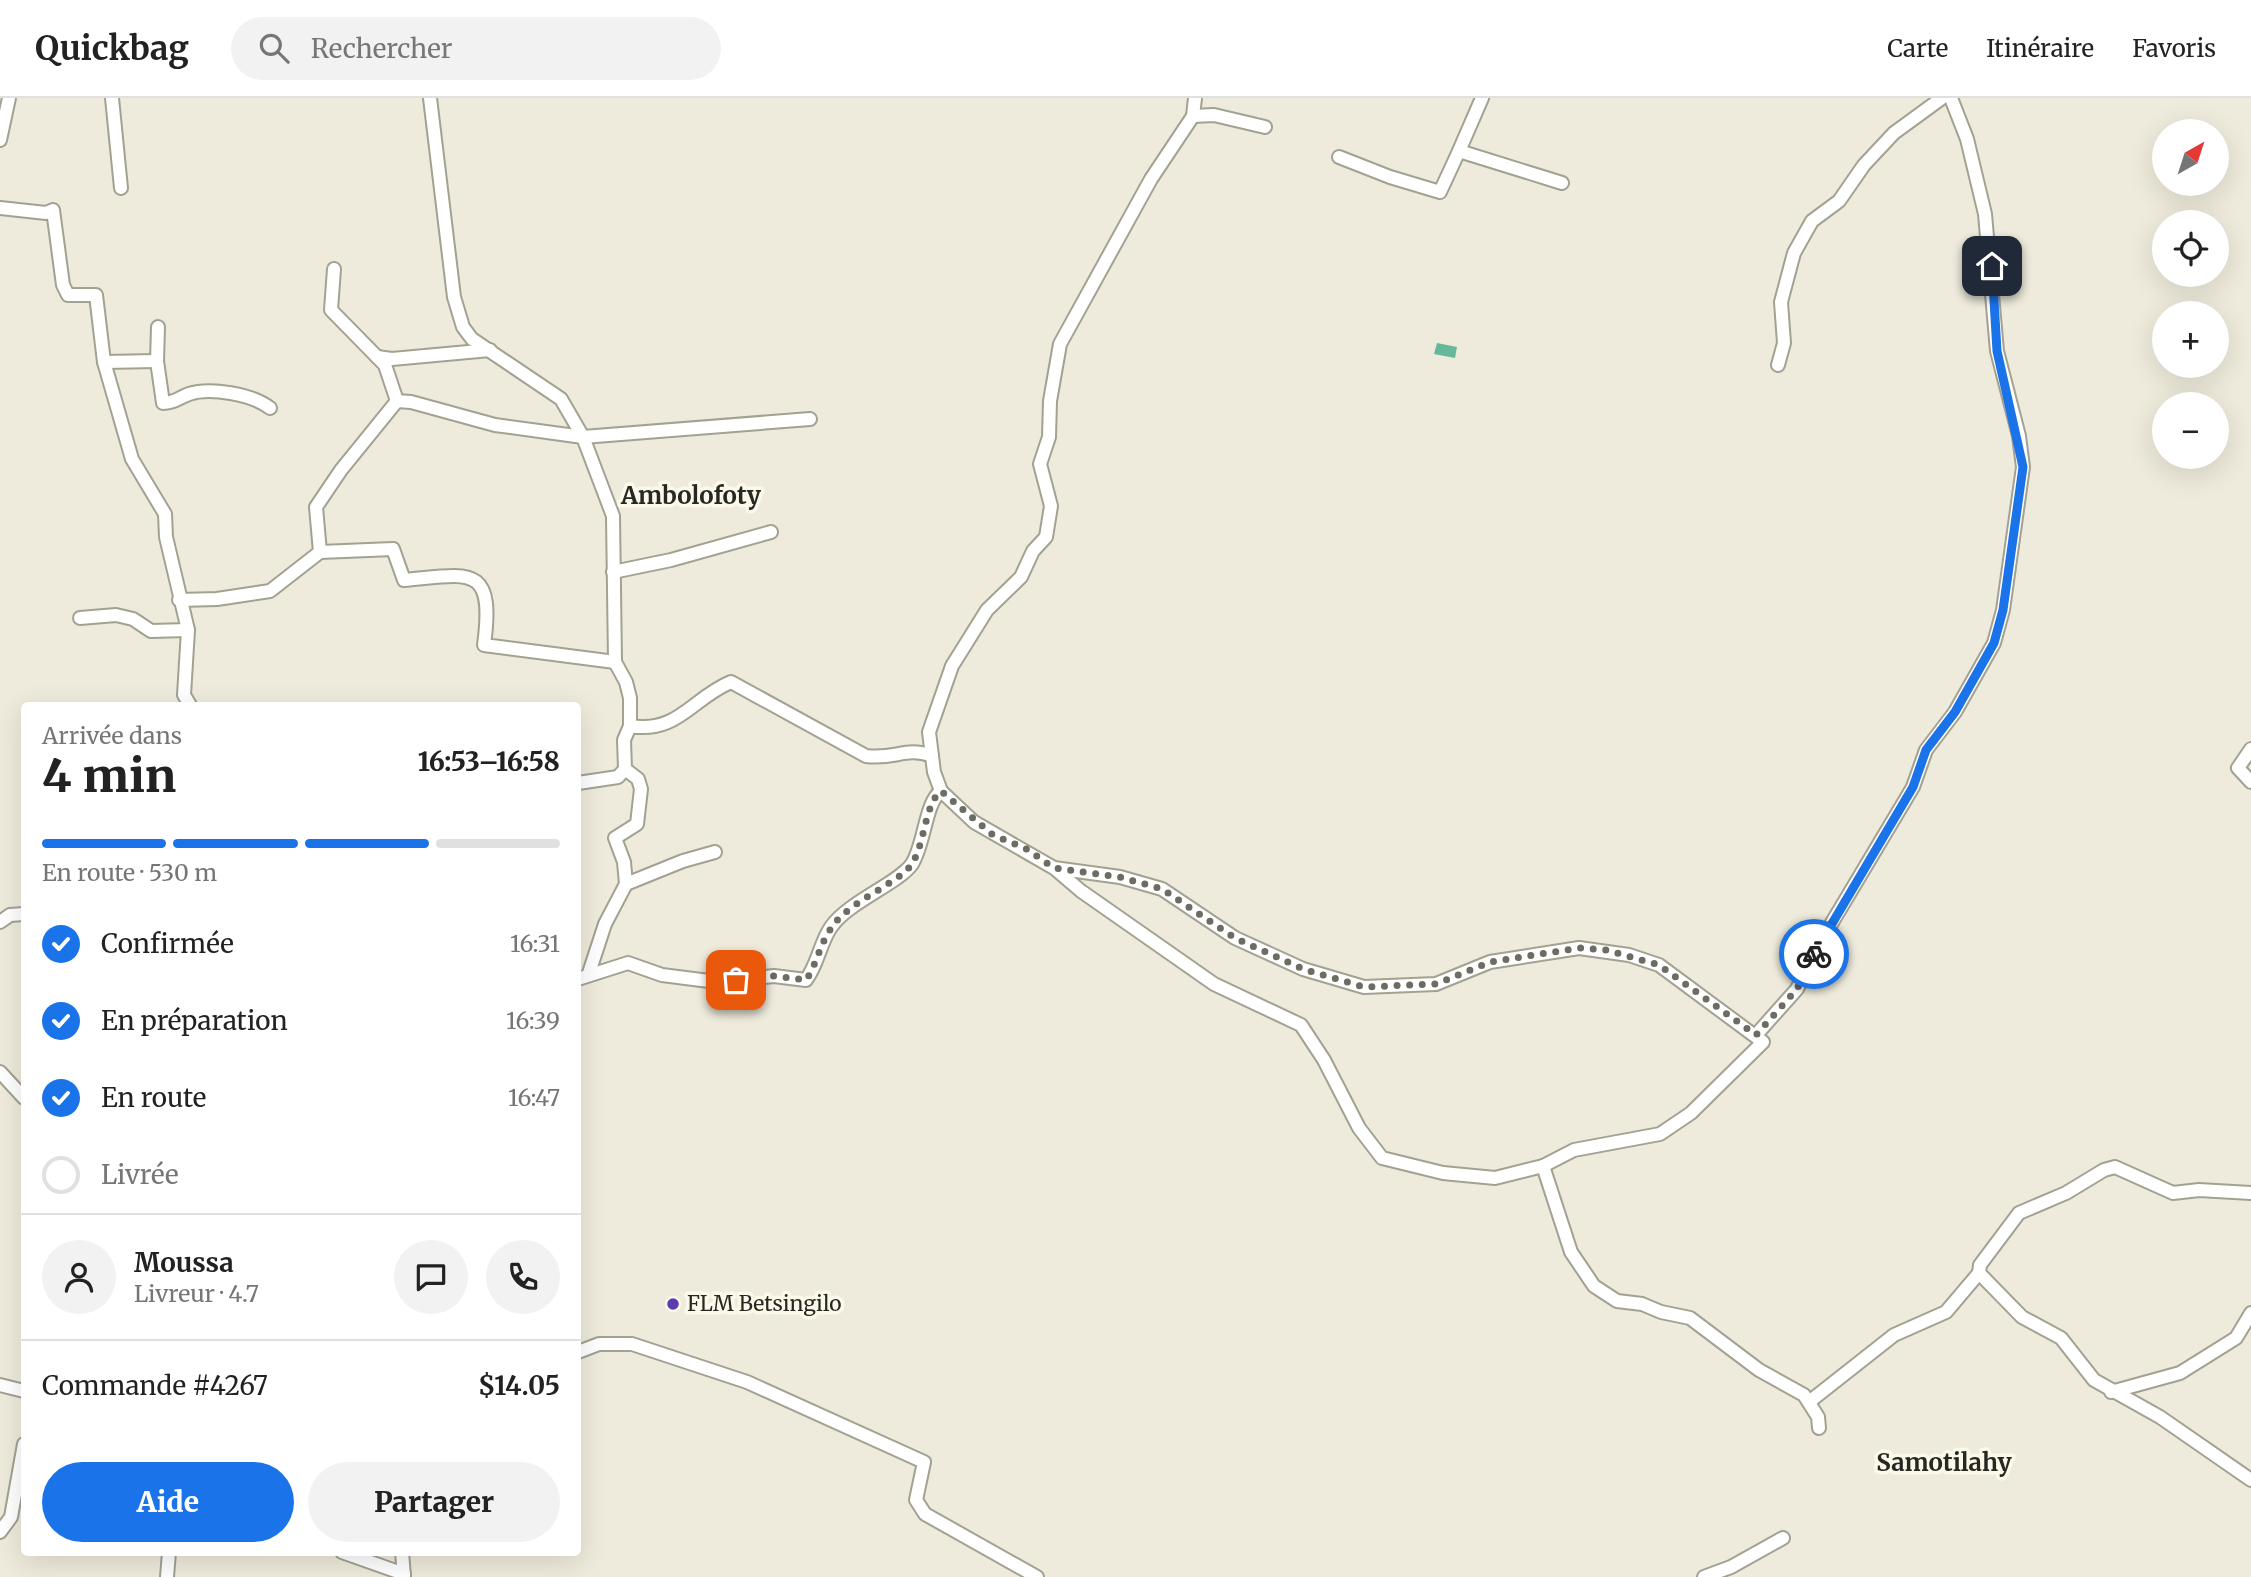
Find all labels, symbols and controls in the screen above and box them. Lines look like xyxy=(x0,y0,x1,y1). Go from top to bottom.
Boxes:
search box xyxy=(231,17,721,80)
text: Quickbag xyxy=(35,28,189,69)
icon: search xyxy=(255,29,293,67)
text: Rechercher xyxy=(311,32,452,65)
text: Carte xyxy=(1887,33,1948,64)
text: Itinéraire xyxy=(1986,33,2094,64)
text: Favoris xyxy=(2132,33,2216,64)
north arrow xyxy=(2152,119,2230,196)
map controls xyxy=(2152,119,2229,469)
button: locate xyxy=(2152,210,2229,287)
pin xyxy=(1962,236,2022,296)
icon: home xyxy=(1973,247,2011,285)
button: + xyxy=(2152,301,2229,378)
button: − xyxy=(2152,392,2229,469)
district label: Ambolofoty xyxy=(620,480,762,511)
text: Arrivée dans xyxy=(42,721,182,750)
text: 16:53–16:58 xyxy=(418,745,560,778)
text: 4 min xyxy=(42,747,176,805)
text: En route · 530 m xyxy=(42,858,217,887)
courier xyxy=(1779,919,1849,989)
icon: check xyxy=(42,925,80,963)
text: Confirmée xyxy=(101,927,234,960)
text: 16:31 xyxy=(510,929,560,958)
icon: bike xyxy=(1795,935,1833,973)
pin xyxy=(706,950,766,1010)
icon: bag xyxy=(717,961,755,999)
icon: check xyxy=(42,1002,80,1040)
text: En préparation xyxy=(101,1004,288,1037)
text: 16:39 xyxy=(506,1006,560,1035)
icon: check xyxy=(42,1079,80,1117)
text: En route xyxy=(101,1081,206,1114)
text: 16:47 xyxy=(508,1083,560,1112)
text: Livrée xyxy=(101,1158,179,1191)
button: person xyxy=(42,1240,116,1314)
button: chat xyxy=(394,1240,468,1314)
button: phone xyxy=(486,1240,560,1314)
text: Moussa xyxy=(134,1246,234,1279)
text: Livreur · 4.7 xyxy=(134,1279,259,1308)
place label: FLM Betsingilo xyxy=(687,1290,842,1317)
marker: FLM Betsingilo xyxy=(665,1296,681,1312)
text: Commande #4267 xyxy=(42,1369,268,1402)
text: $14.05 xyxy=(478,1369,560,1402)
district label: Samotilahy xyxy=(1876,1447,2012,1478)
button: Aide xyxy=(42,1462,294,1542)
button: Partager xyxy=(308,1462,560,1542)

